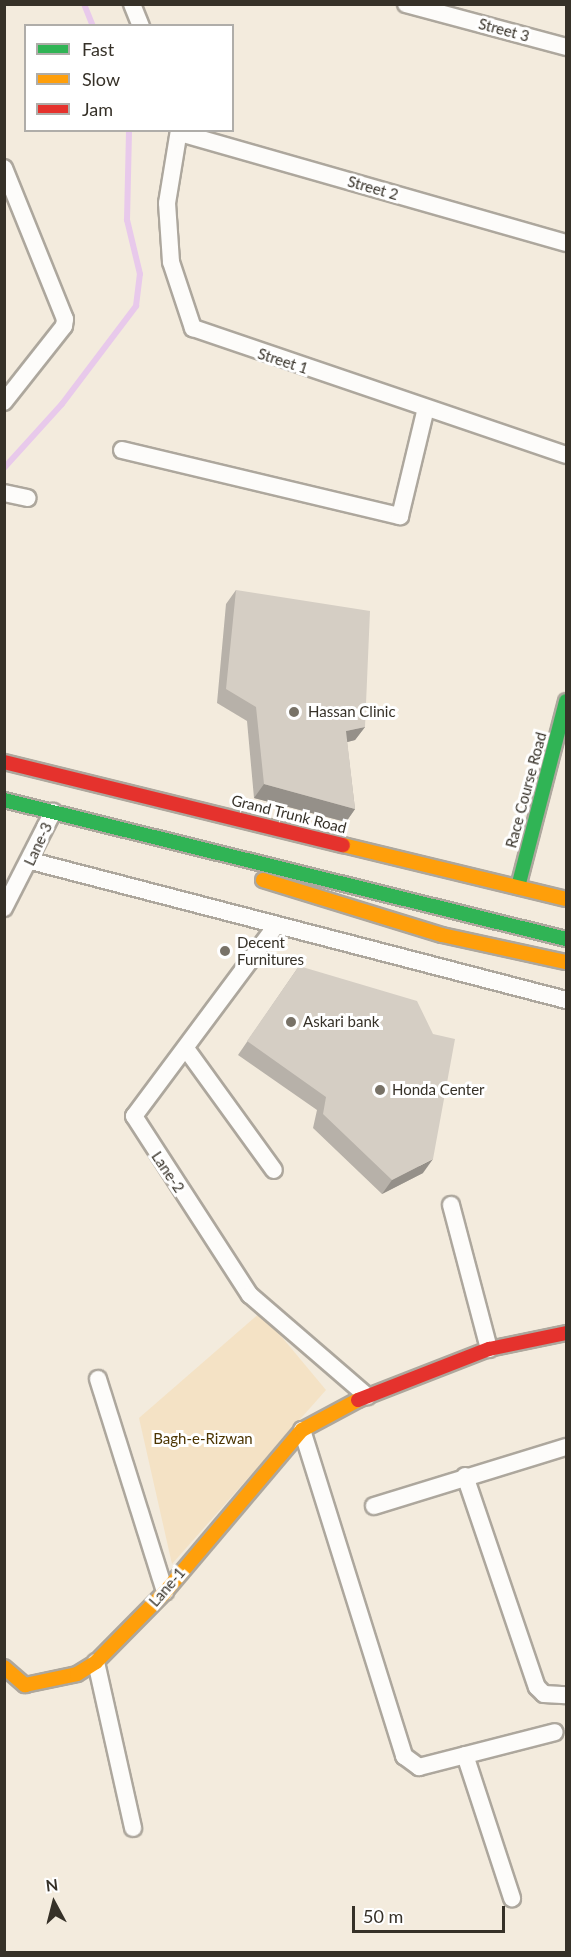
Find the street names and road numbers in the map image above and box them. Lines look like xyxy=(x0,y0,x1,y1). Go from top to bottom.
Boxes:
street label: Street 3 xyxy=(477,15,531,45)
street label: Street 2 xyxy=(346,172,400,204)
street label: Street 1 xyxy=(255,344,311,378)
street label: Race Course Road xyxy=(502,730,550,850)
street label: Grand Trunk Road xyxy=(229,791,349,837)
street label: Lane-3 xyxy=(20,819,56,869)
street label: Lane-2 xyxy=(148,1148,188,1196)
street label: Lane-1 xyxy=(145,1564,189,1610)

